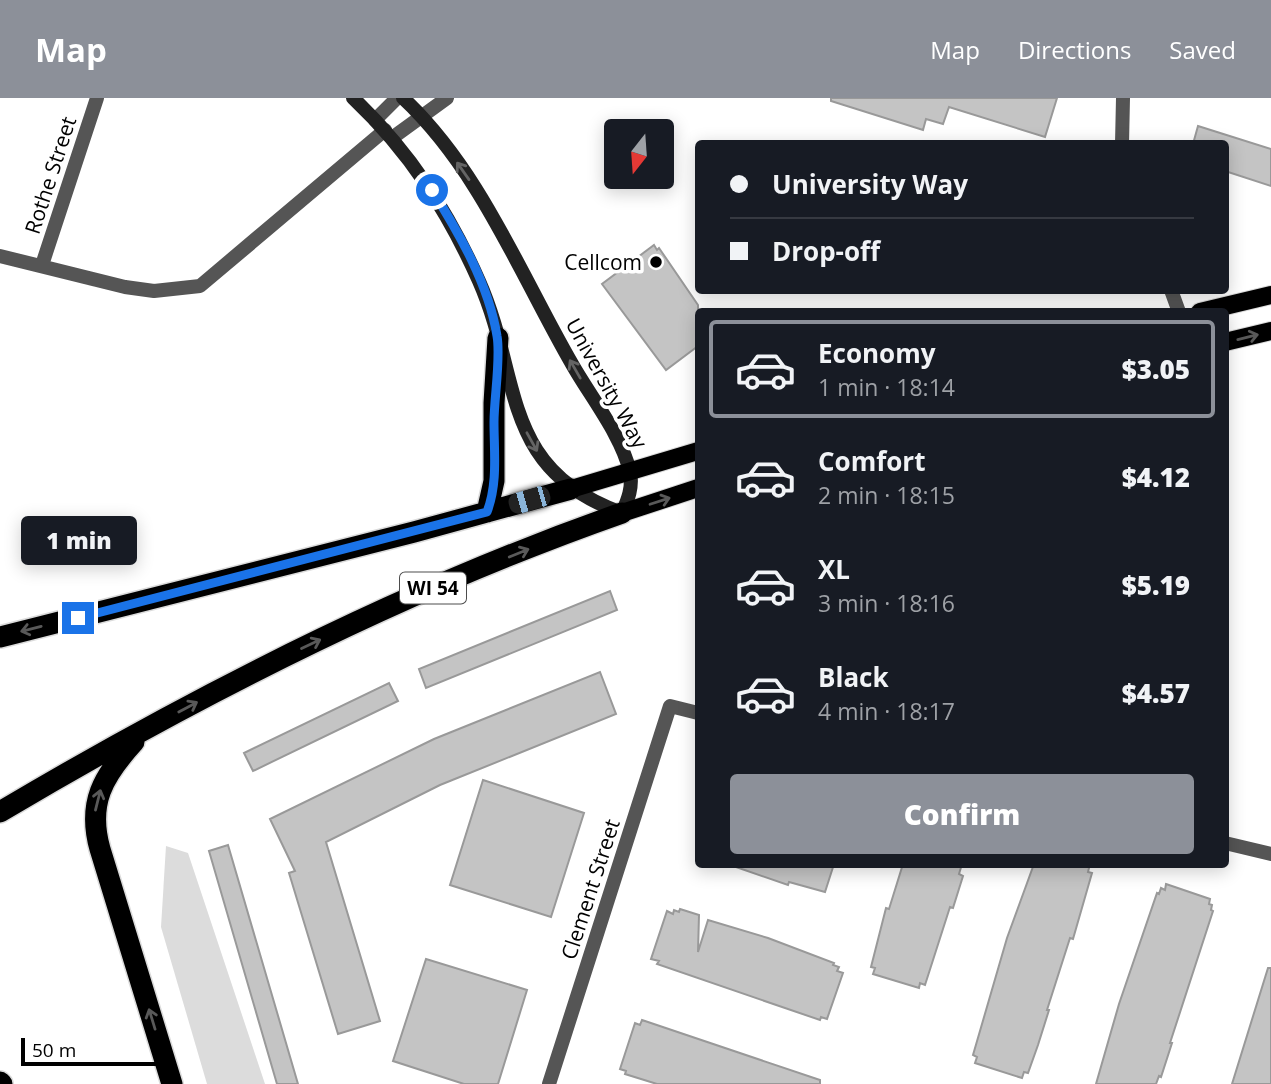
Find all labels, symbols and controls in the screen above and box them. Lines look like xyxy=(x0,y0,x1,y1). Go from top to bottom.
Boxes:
text: Map xyxy=(35,27,107,72)
text: Map xyxy=(930,33,980,66)
text: Directions xyxy=(1018,33,1131,66)
text: Saved xyxy=(1169,33,1236,66)
street label: Rothe Street xyxy=(18,113,82,237)
north arrow xyxy=(604,119,674,189)
map controls xyxy=(604,119,674,189)
one-way arrow xyxy=(456,162,470,181)
text: University Way xyxy=(772,166,968,202)
route start xyxy=(416,174,448,206)
text: Drop-off xyxy=(772,233,880,269)
place label: Cellcom xyxy=(564,248,642,276)
marker: Cellcom xyxy=(648,254,664,270)
street label: University Way xyxy=(560,313,655,453)
one-way arrow xyxy=(1236,330,1259,343)
text: Economy xyxy=(818,335,936,371)
icon: car xyxy=(734,338,797,401)
text: $3.05 xyxy=(1122,351,1190,387)
one-way arrow xyxy=(568,359,582,379)
text: 1 min · 18:14 xyxy=(818,371,955,403)
one-way arrow xyxy=(525,431,539,451)
text: Comfort xyxy=(818,443,925,479)
icon: car xyxy=(734,446,797,509)
text: $4.12 xyxy=(1122,459,1190,495)
text: 2 min · 18:15 xyxy=(818,479,955,511)
car xyxy=(506,484,553,516)
one-way arrow xyxy=(649,494,671,507)
callout: 1 min xyxy=(20,517,136,566)
text: 1 min xyxy=(46,524,112,556)
one-way arrow xyxy=(508,545,530,558)
text: XL xyxy=(818,551,850,587)
icon: car xyxy=(734,554,797,617)
text: $5.19 xyxy=(1122,567,1190,603)
road number: WI 54 xyxy=(400,573,466,603)
text: 3 min · 18:16 xyxy=(818,587,955,619)
route end xyxy=(62,602,94,634)
one-way arrow xyxy=(20,623,43,636)
one-way arrow xyxy=(300,637,321,650)
text: Black xyxy=(818,659,889,695)
icon: car xyxy=(734,662,797,725)
text: $4.57 xyxy=(1122,675,1190,711)
text: 4 min · 18:17 xyxy=(818,695,955,727)
one-way arrow xyxy=(177,700,198,713)
button: Confirm xyxy=(730,774,1194,854)
one-way arrow xyxy=(92,789,105,812)
street label: Clement Street xyxy=(554,815,626,963)
one-way arrow xyxy=(144,1008,157,1030)
scale bar xyxy=(21,1035,161,1067)
text: 50 m xyxy=(32,1037,76,1063)

